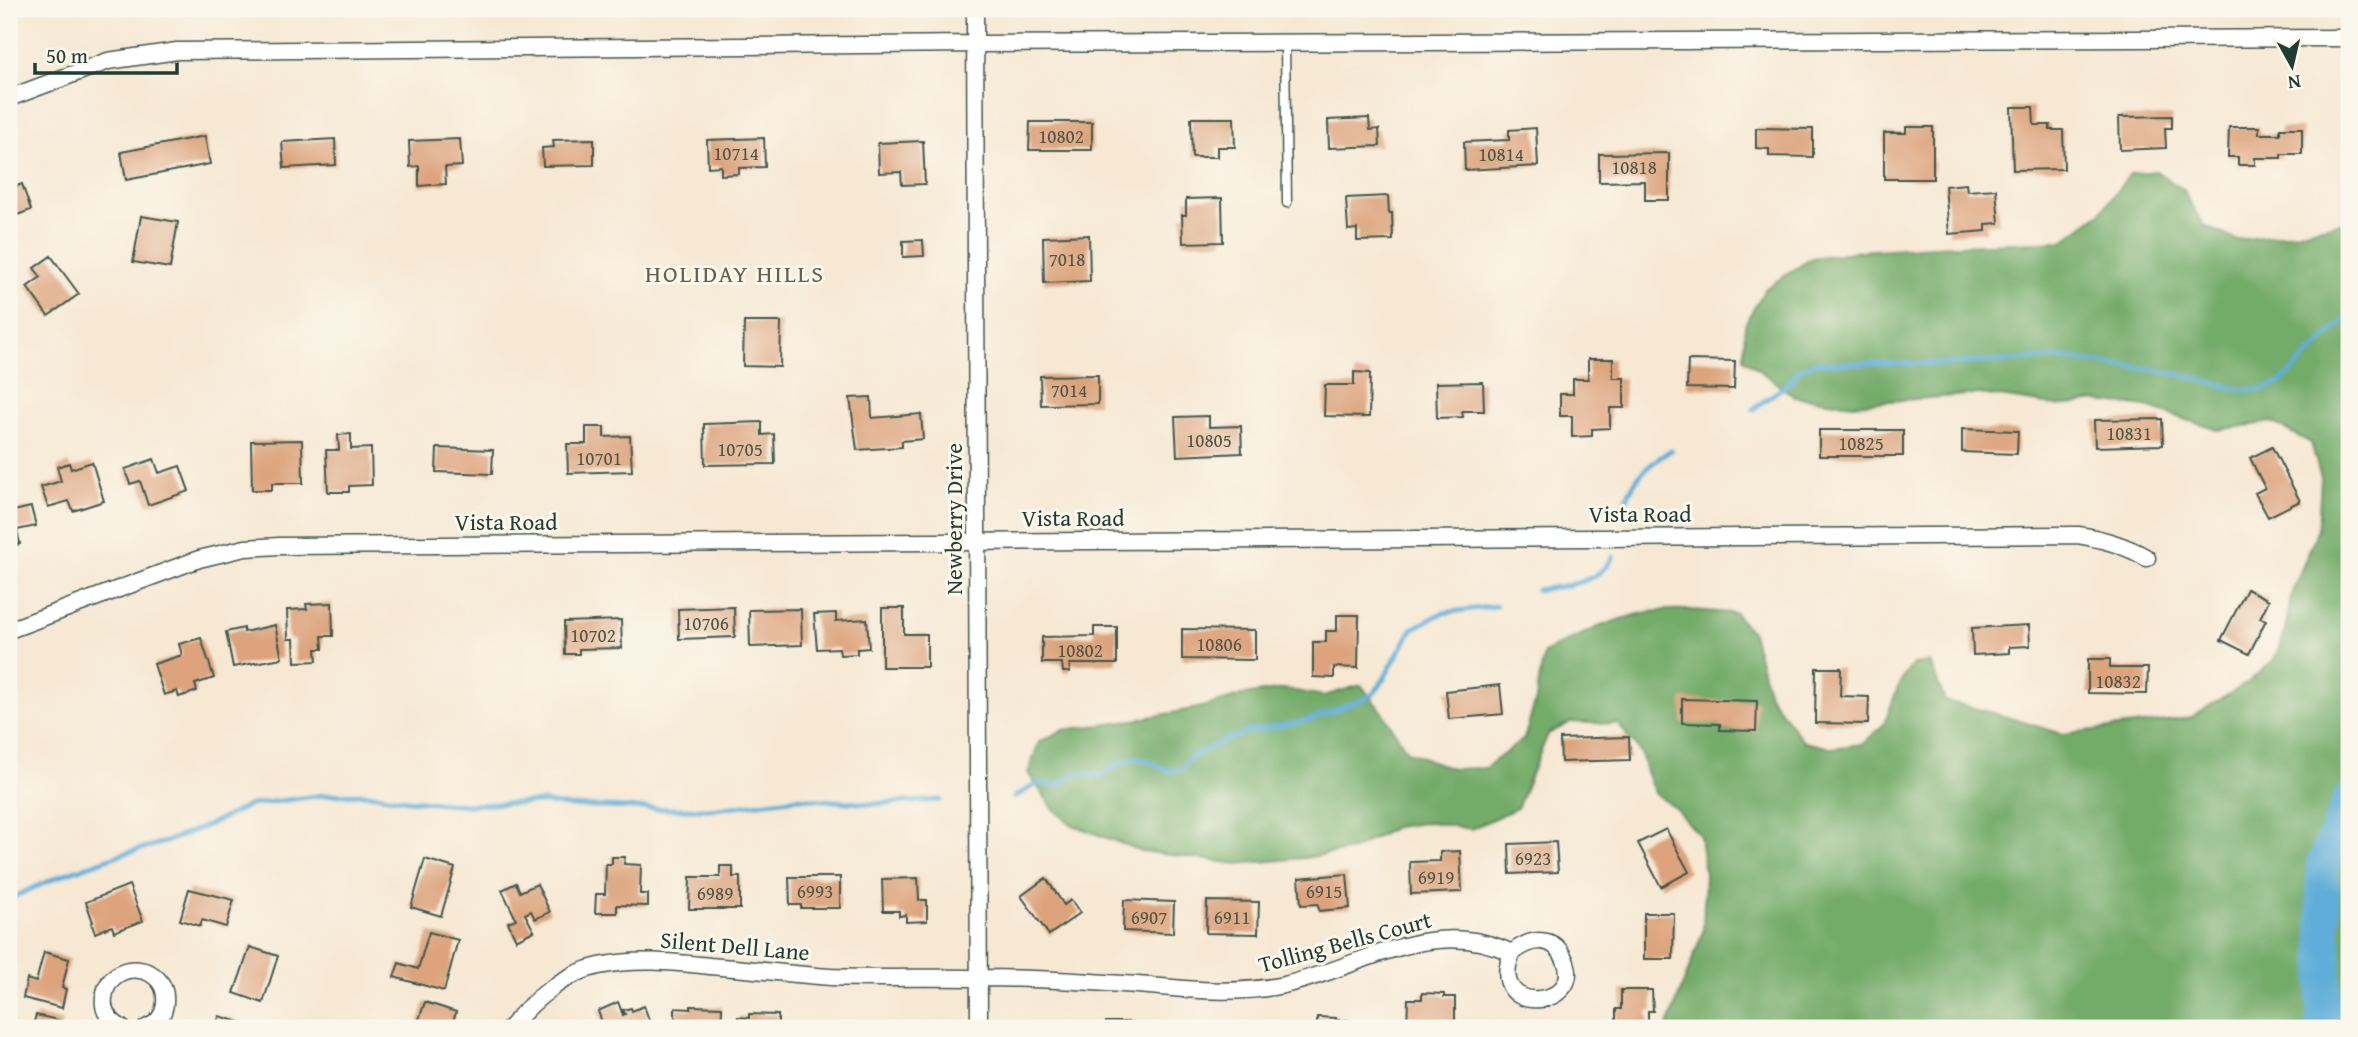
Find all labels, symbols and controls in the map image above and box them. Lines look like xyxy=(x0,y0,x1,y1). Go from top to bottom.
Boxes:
scale bar xyxy=(35,32,177,76)
north arrow xyxy=(2256,32,2326,102)
text: 50 m xyxy=(46,40,88,71)
text: N xyxy=(2286,68,2303,98)
house number: 10802 xyxy=(1038,122,1084,150)
house number: 10714 xyxy=(713,139,759,167)
house number: 10814 xyxy=(1478,140,1524,168)
house number: 10818 xyxy=(1611,153,1657,181)
house number: 7018 xyxy=(1049,245,1085,273)
district label: HOLIDAY HILLS xyxy=(645,256,825,291)
house number: 7014 xyxy=(1051,376,1087,404)
house number: 10831 xyxy=(2106,419,2152,447)
house number: 10805 xyxy=(1186,426,1232,454)
house number: 10825 xyxy=(1838,429,1884,457)
house number: 10705 xyxy=(717,435,763,463)
street label: Newberry Drive xyxy=(937,443,970,595)
house number: 10701 xyxy=(576,444,622,472)
street label: Vista Road xyxy=(1589,497,1692,530)
street label: Vista Road xyxy=(1022,501,1125,534)
street label: Vista Road xyxy=(455,505,558,538)
house number: 10706 xyxy=(683,609,729,637)
house number: 10702 xyxy=(570,621,616,649)
house number: 10806 xyxy=(1196,630,1242,658)
house number: 10802 xyxy=(1057,636,1103,664)
house number: 10832 xyxy=(2095,667,2141,695)
house number: 6923 xyxy=(1515,844,1551,872)
house number: 6919 xyxy=(1418,863,1454,891)
house number: 6993 xyxy=(797,877,833,905)
house number: 6915 xyxy=(1306,877,1342,905)
house number: 6989 xyxy=(697,879,733,907)
house number: 6907 xyxy=(1131,903,1167,931)
house number: 6911 xyxy=(1214,903,1250,931)
street label: Tolling Bells Court xyxy=(1255,903,1435,980)
street label: Silent Dell Lane xyxy=(659,923,811,968)

